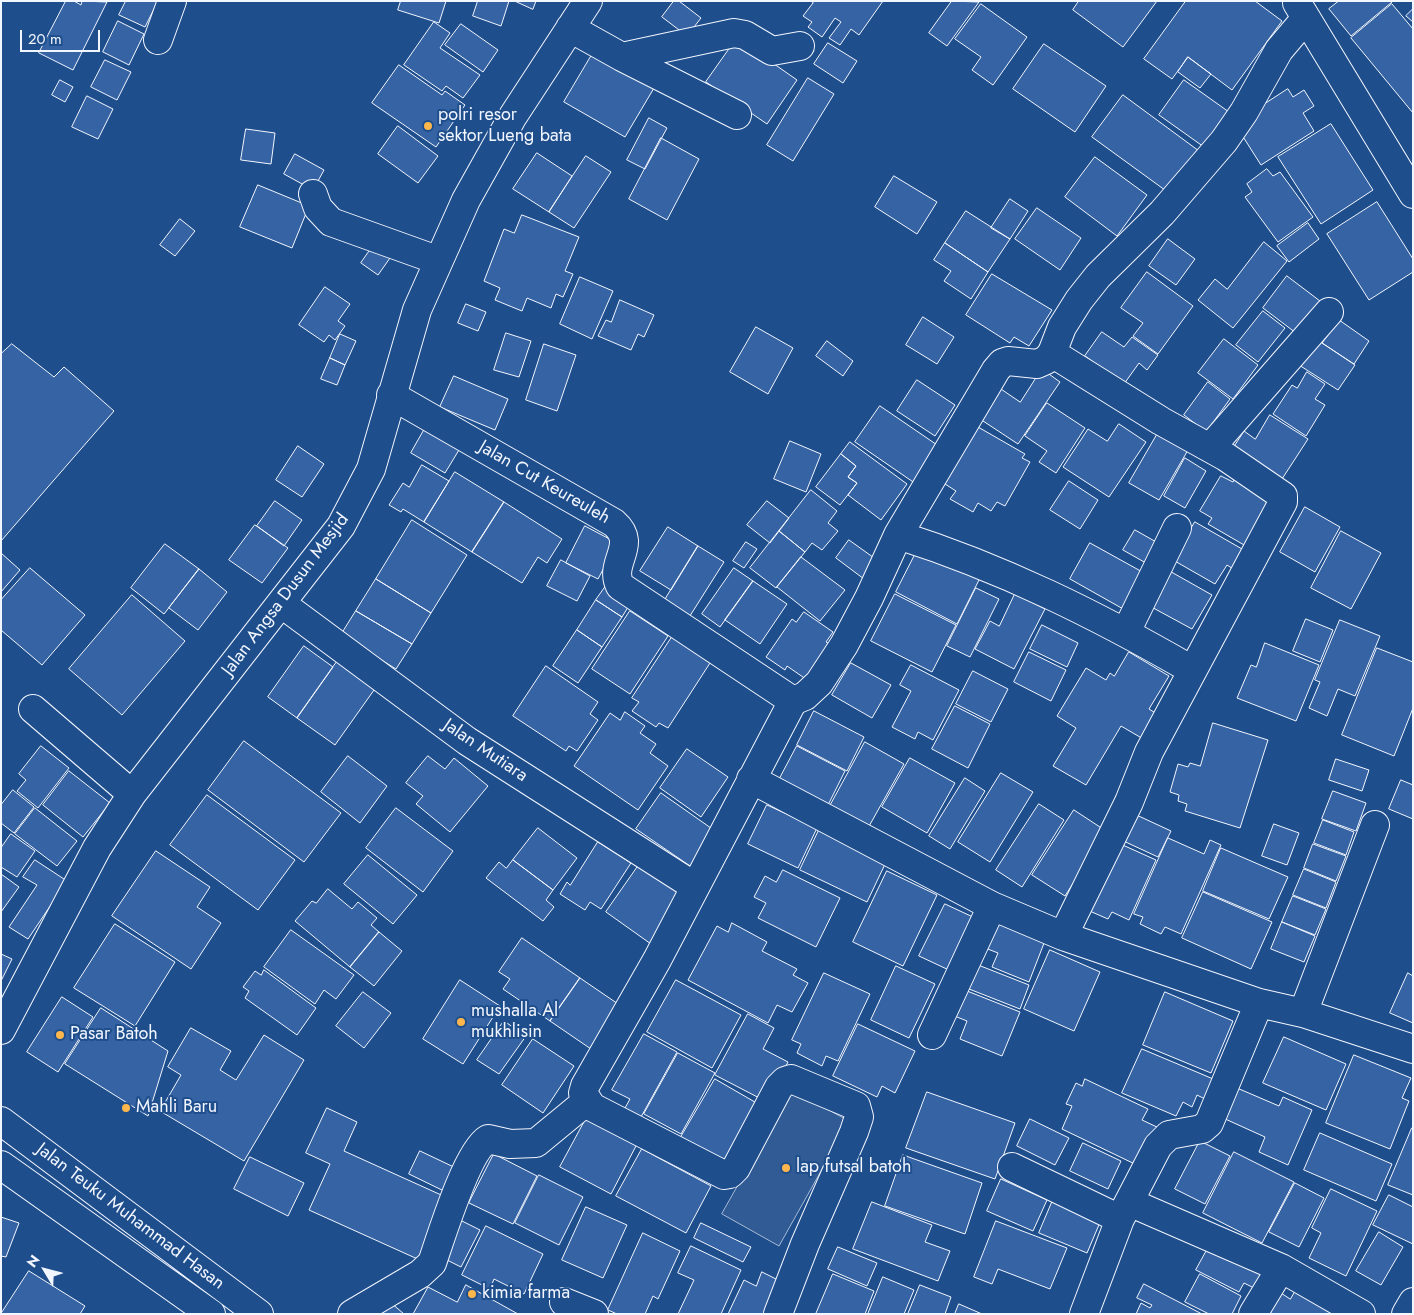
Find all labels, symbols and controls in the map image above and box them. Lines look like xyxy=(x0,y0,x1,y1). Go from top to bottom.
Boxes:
scale bar xyxy=(22,20,102,52)
text: 20 m xyxy=(28,28,62,50)
place label: polri resor sektor Lueng bata xyxy=(438,105,572,148)
marker: polri resor sektor Lueng bata xyxy=(422,120,434,132)
street label: Jalan Cut Keureuleh xyxy=(475,437,613,529)
street label: Jalan Angsa Dusun Mesjid xyxy=(218,510,354,680)
street label: Jalan Mutiara xyxy=(439,715,531,787)
place label: mushalla Al mukhlisin xyxy=(471,1001,558,1044)
marker: mushalla Al mukhlisin xyxy=(455,1016,467,1028)
place label: Pasar Batoh xyxy=(70,1024,158,1046)
marker: Pasar Batoh xyxy=(54,1029,66,1041)
place label: Mahli Baru xyxy=(136,1097,217,1119)
marker: Mahli Baru xyxy=(120,1102,132,1114)
street label: Jalan Teuku Muhammad Hasan xyxy=(32,1139,228,1295)
place label: lap futsal batoh xyxy=(796,1157,911,1179)
marker: lap futsal batoh xyxy=(780,1162,792,1174)
north arrow xyxy=(20,1245,70,1295)
text: N xyxy=(22,1251,44,1271)
place label: kimia farma xyxy=(482,1283,570,1305)
marker: kimia farma xyxy=(466,1288,478,1300)

